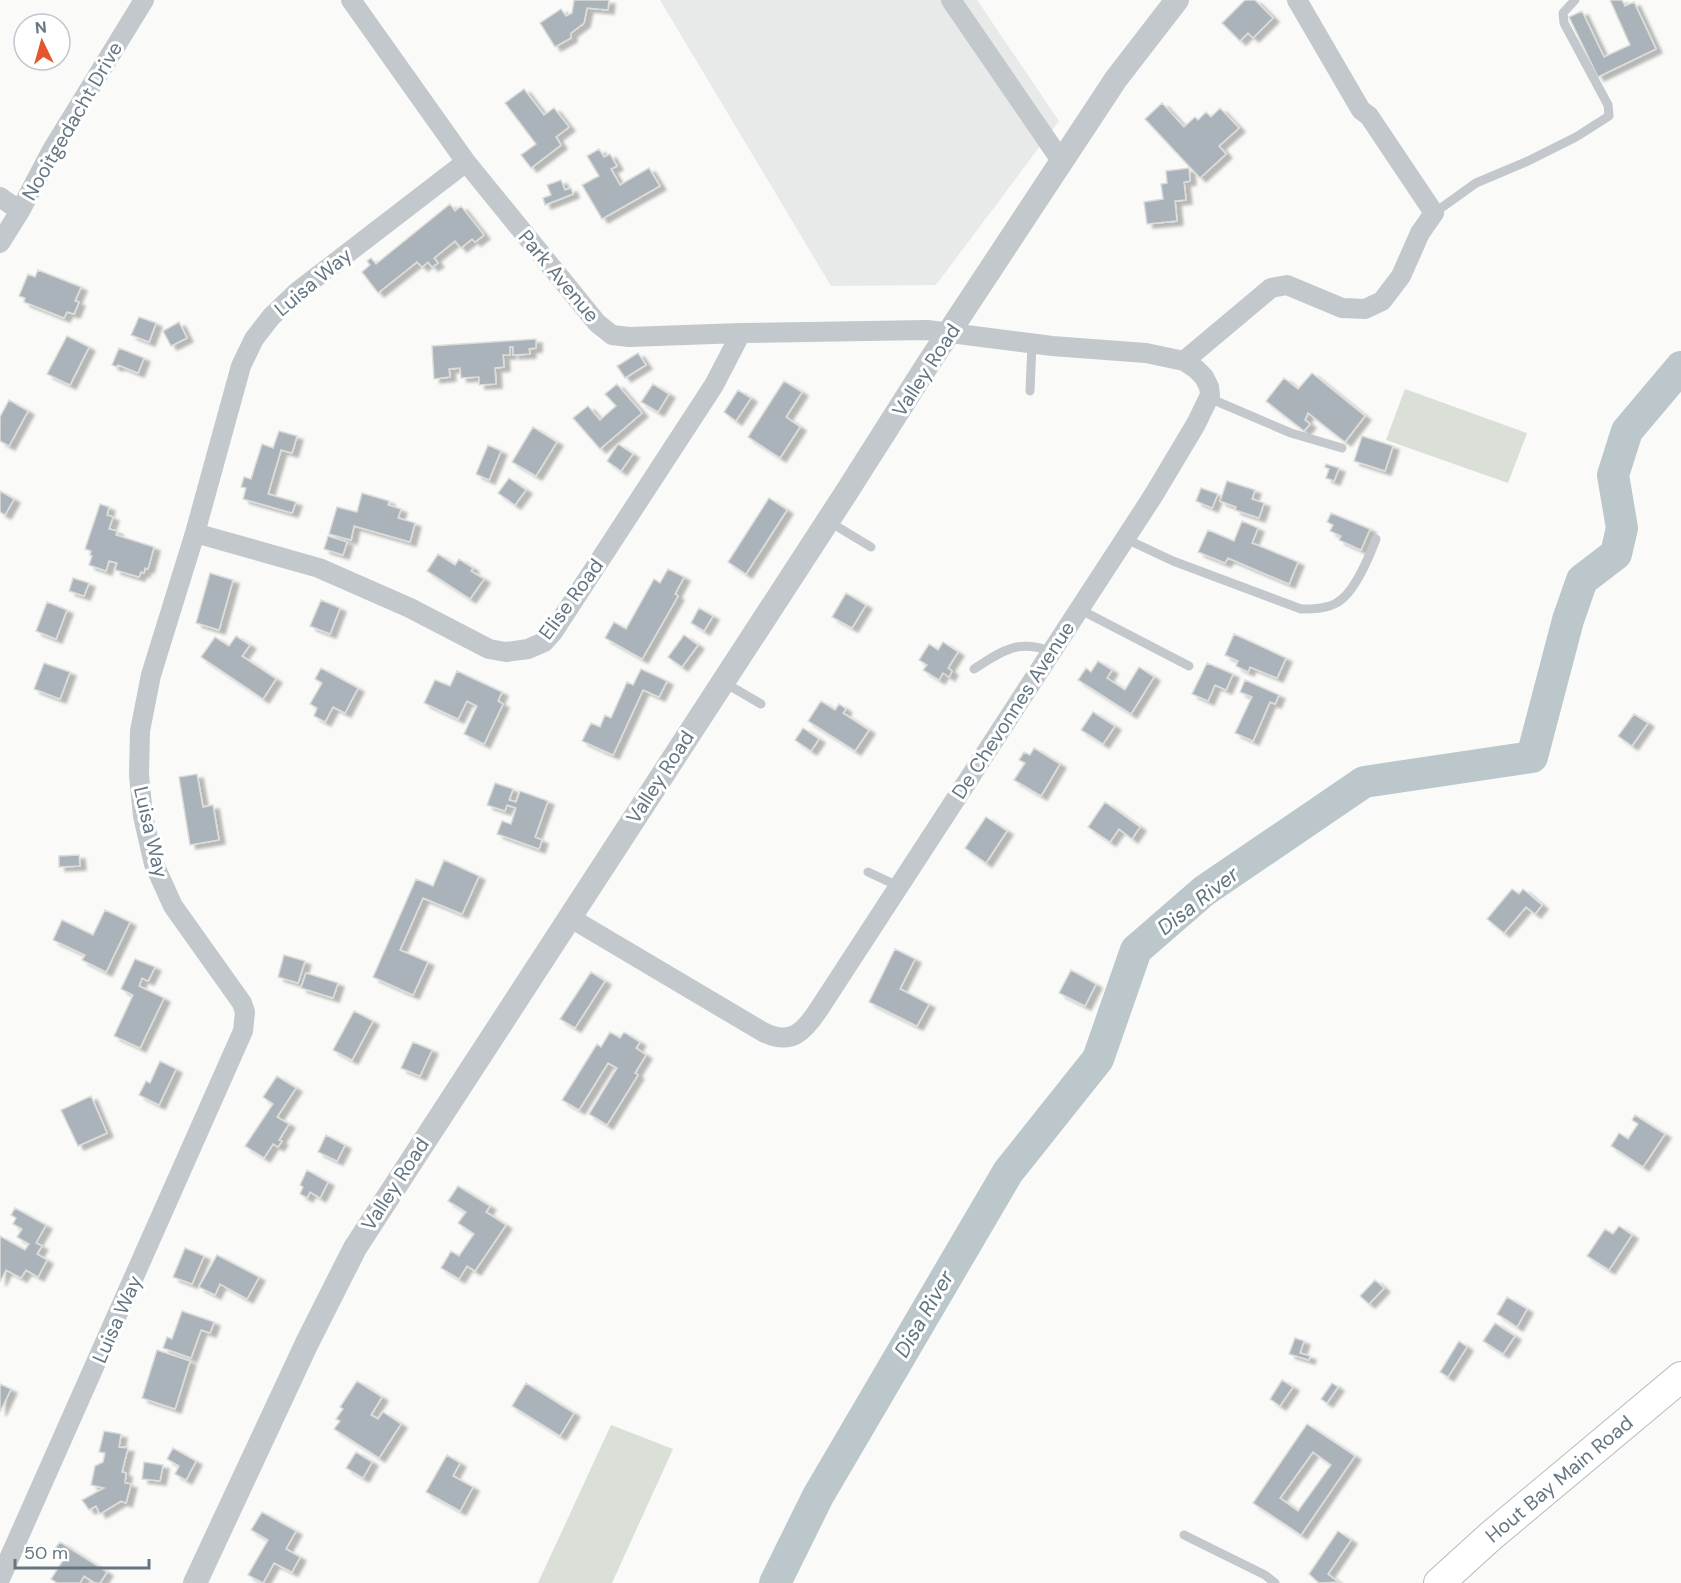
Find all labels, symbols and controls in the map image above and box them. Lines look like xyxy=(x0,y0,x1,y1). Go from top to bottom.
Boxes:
north arrow xyxy=(12,12,72,72)
text: N xyxy=(34,17,47,39)
street label: Nooitgedacht Drive xyxy=(16,37,128,205)
street label: Park Avenue xyxy=(513,224,605,328)
street label: Luisa Way xyxy=(269,242,357,322)
street label: Valley Road xyxy=(886,318,966,422)
street label: Elise Road xyxy=(533,553,609,645)
street label: De Chevonnes Avenue xyxy=(946,616,1080,804)
street label: Valley Road xyxy=(620,725,700,829)
street label: Luisa Way xyxy=(128,784,174,880)
water label: Disa River xyxy=(1152,860,1245,942)
street label: Valley Road xyxy=(355,1132,435,1236)
water label: Disa River xyxy=(888,1264,961,1363)
street label: Luisa Way xyxy=(86,1271,148,1367)
street label: Hout Bay Main Road xyxy=(1480,1410,1638,1548)
scale bar xyxy=(15,1532,148,1570)
text: 50 m xyxy=(24,1541,68,1565)

